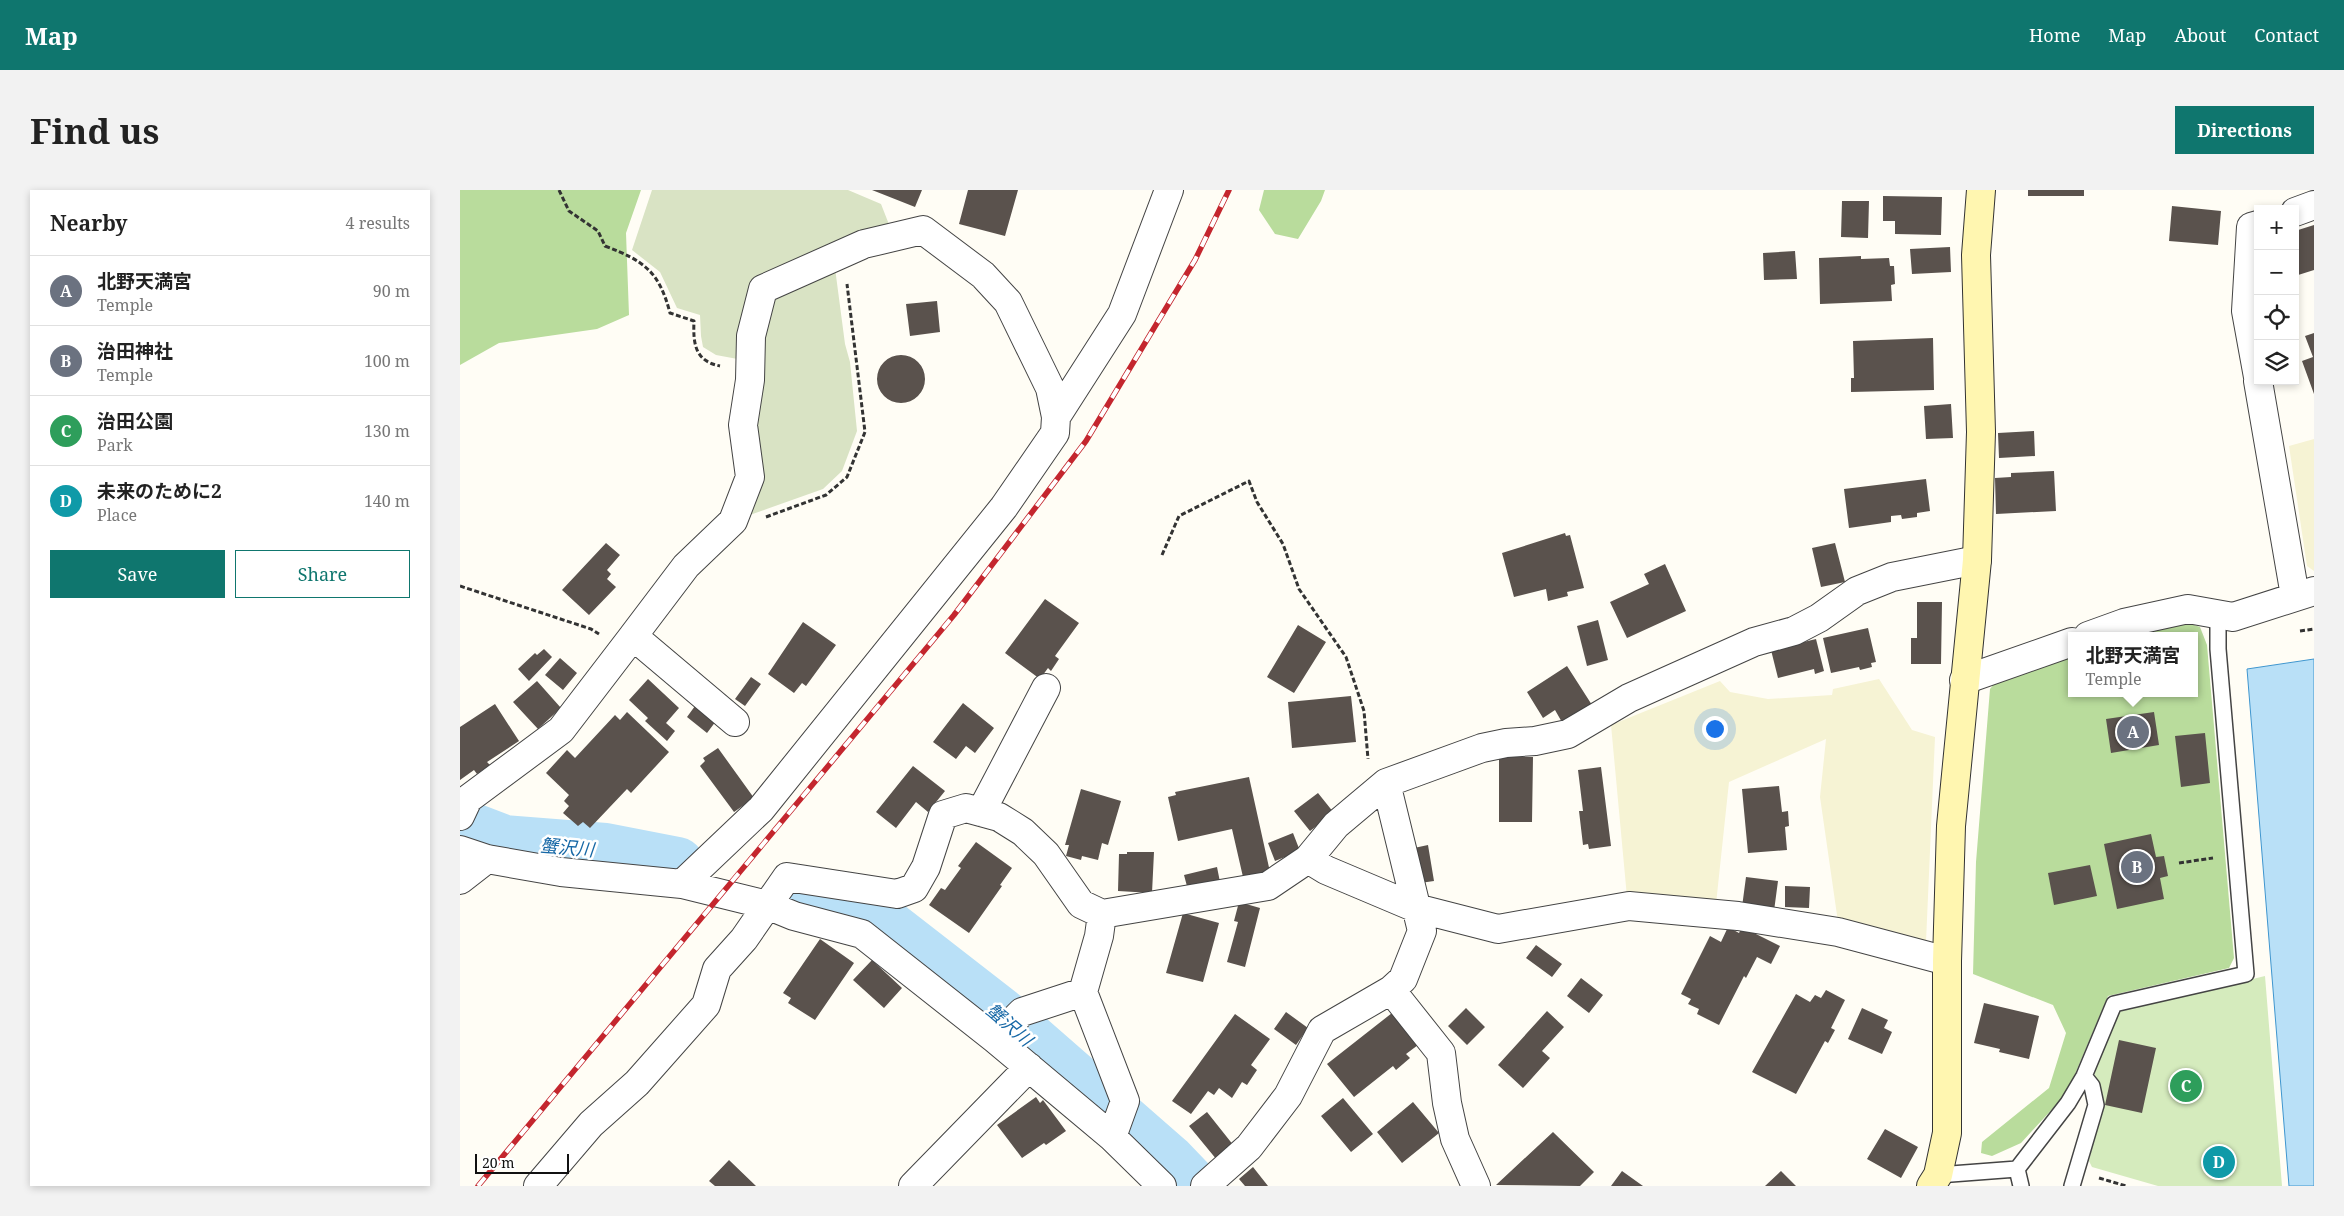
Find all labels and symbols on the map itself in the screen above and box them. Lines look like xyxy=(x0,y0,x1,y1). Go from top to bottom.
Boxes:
pin: A xyxy=(2117,713,2149,751)
your location xyxy=(1702,716,1728,742)
water label: 蟹沢川 xyxy=(539,833,597,861)
pin: B xyxy=(2121,848,2153,886)
water label: 蟹沢川 xyxy=(981,997,1039,1052)
pin: C xyxy=(2170,1067,2202,1105)
pin: D xyxy=(2203,1143,2235,1181)
scale bar xyxy=(475,1151,569,1174)

